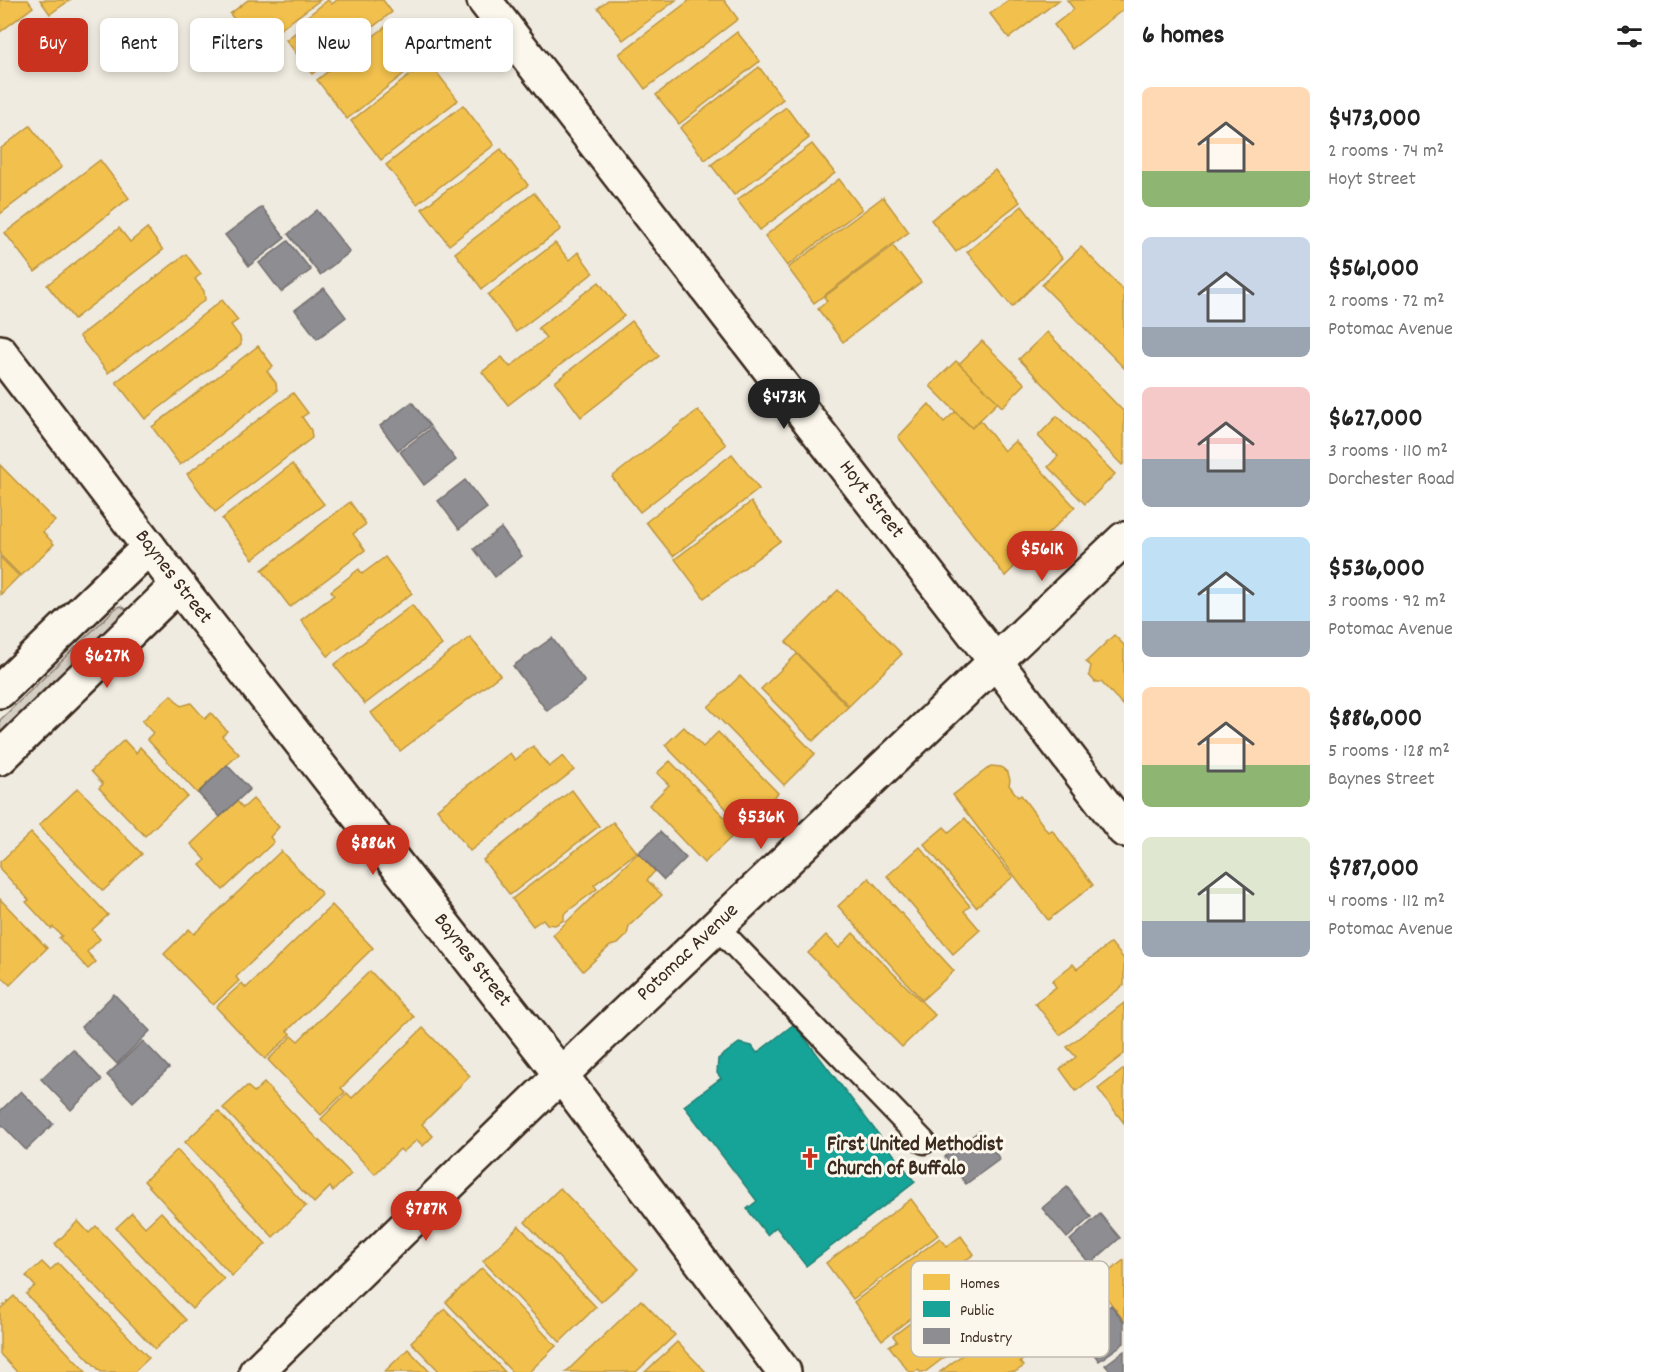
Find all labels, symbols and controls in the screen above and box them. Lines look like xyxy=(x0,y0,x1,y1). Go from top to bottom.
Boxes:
chip: Buy xyxy=(18,18,88,72)
chip: Rent xyxy=(100,18,178,72)
chip: Filters xyxy=(190,18,284,72)
chip: New xyxy=(296,18,371,72)
chip: Apartment xyxy=(383,18,513,72)
text: 6 homes xyxy=(1142,18,1224,55)
icon: filters xyxy=(1613,20,1646,53)
text: $473,000 xyxy=(1328,101,1421,138)
icon: home xyxy=(1190,111,1262,183)
text: 2 rooms · 74 m² xyxy=(1328,138,1444,166)
text: Hoyt Street xyxy=(1328,166,1416,194)
text: $561,000 xyxy=(1328,251,1419,288)
icon: home xyxy=(1190,261,1262,333)
text: 2 rooms · 72 m² xyxy=(1328,288,1444,316)
text: Potomac Avenue xyxy=(1328,316,1453,344)
pin: $473K xyxy=(742,379,826,430)
text: $473K xyxy=(762,384,806,412)
text: $627,000 xyxy=(1328,401,1423,438)
icon: home xyxy=(1190,411,1262,483)
text: 3 rooms · 110 m² xyxy=(1328,438,1448,466)
street label: Hoyt Street xyxy=(831,454,911,546)
text: Dorchester Road xyxy=(1328,466,1455,494)
street label: Baynes Street xyxy=(126,524,219,631)
pin: $561K xyxy=(1000,531,1084,582)
text: $561K xyxy=(1021,536,1063,564)
text: $536,000 xyxy=(1328,551,1425,588)
icon: home xyxy=(1190,561,1262,633)
text: 3 rooms · 92 m² xyxy=(1328,588,1446,616)
text: Potomac Avenue xyxy=(1328,616,1453,644)
pin: $627K xyxy=(65,638,149,689)
text: $627K xyxy=(84,643,130,671)
text: $886,000 xyxy=(1328,701,1422,738)
icon: home xyxy=(1190,711,1262,783)
text: 5 rooms · 128 m² xyxy=(1328,738,1450,766)
text: Baynes Street xyxy=(1328,766,1435,794)
pin: $536K xyxy=(719,799,803,850)
text: $536K xyxy=(737,804,785,832)
pin: $886K xyxy=(331,825,415,876)
text: $886K xyxy=(350,830,396,858)
text: $787,000 xyxy=(1328,851,1419,888)
icon: home xyxy=(1190,861,1262,933)
text: 4 rooms · 112 m² xyxy=(1328,888,1445,916)
street label: Potomac Avenue xyxy=(631,897,746,1009)
street label: Baynes Street xyxy=(425,907,518,1014)
text: Potomac Avenue xyxy=(1328,916,1453,944)
place label: First United Methodist Church of Buffalo xyxy=(827,1131,1004,1185)
church icon: First United Methodist Church of Buffalo xyxy=(798,1146,822,1170)
pin: $787K xyxy=(384,1191,468,1242)
text: $787K xyxy=(405,1196,447,1224)
legend xyxy=(911,1261,1109,1357)
text: Homes xyxy=(960,1273,1000,1296)
text: Public xyxy=(960,1300,994,1323)
text: Industry xyxy=(960,1327,1012,1350)

